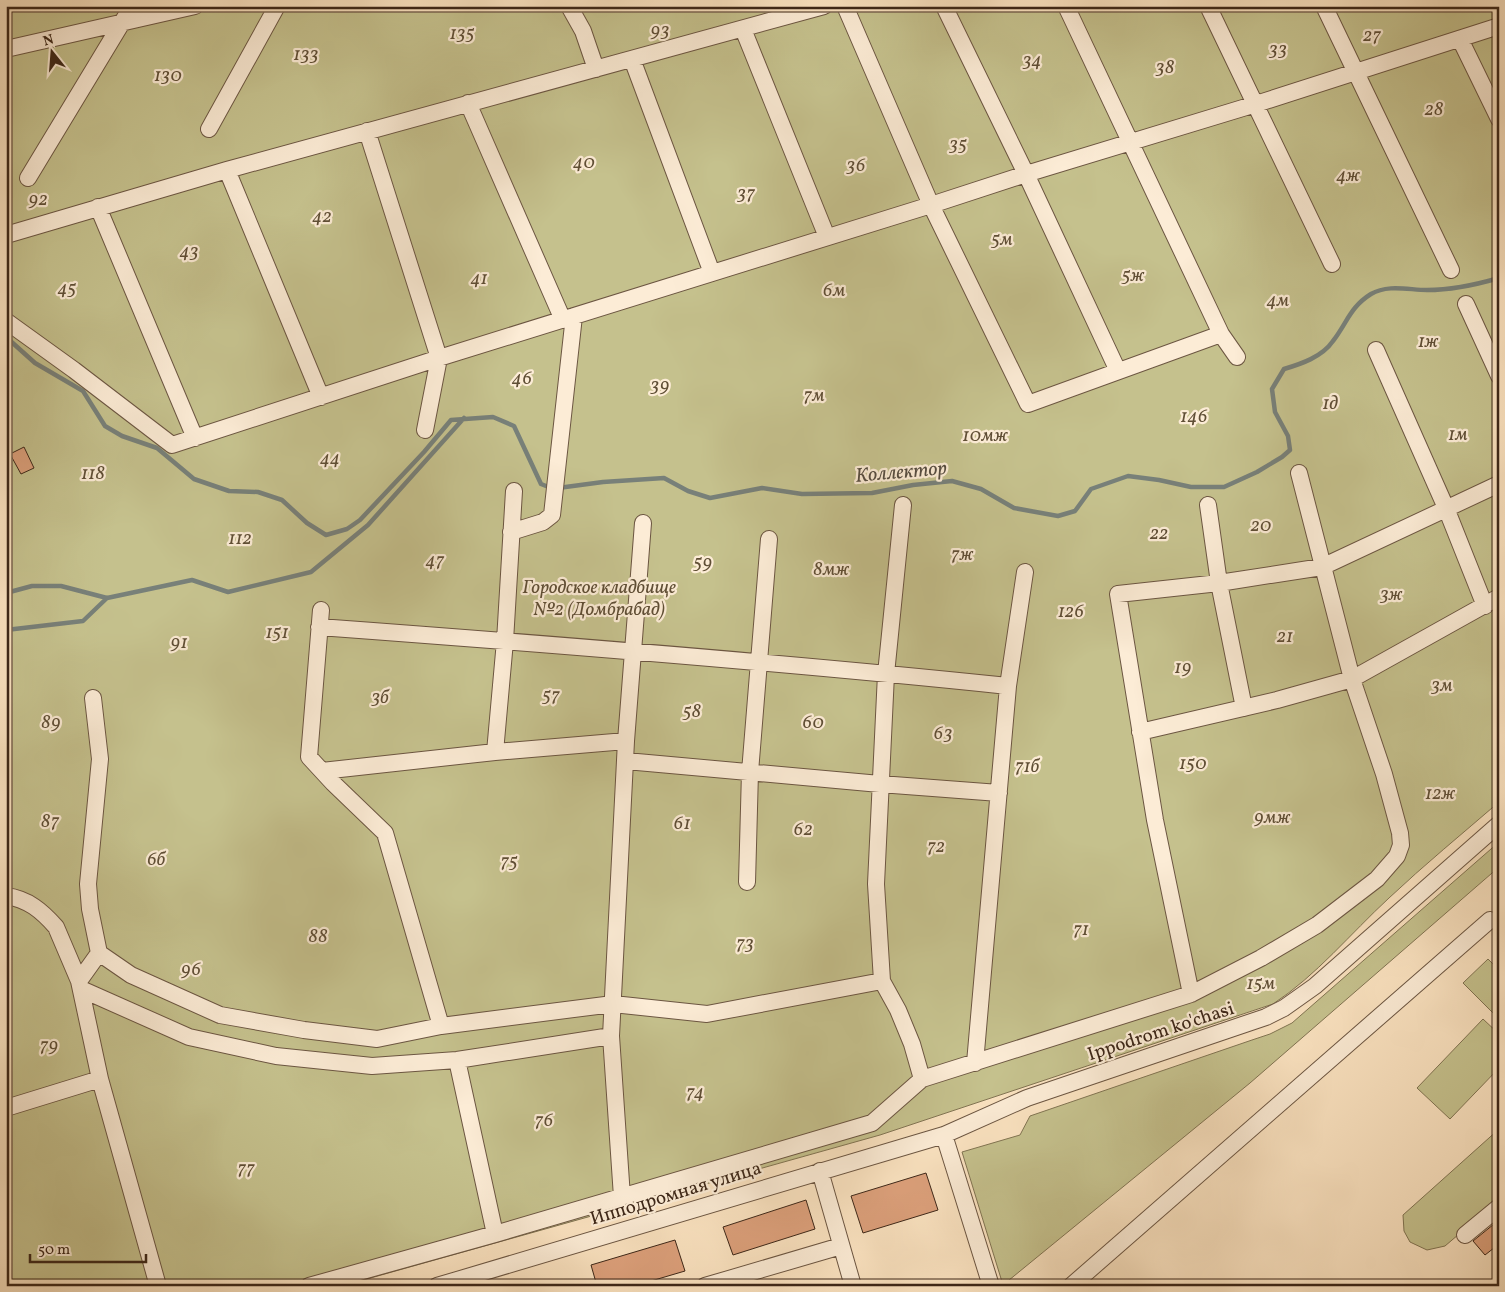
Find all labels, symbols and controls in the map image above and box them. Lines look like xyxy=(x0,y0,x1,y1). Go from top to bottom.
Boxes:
park label: 93 xyxy=(650,18,670,44)
park label: 135 xyxy=(449,21,475,47)
park label: 27 xyxy=(1363,23,1381,49)
north arrow xyxy=(28,28,78,78)
text: N xyxy=(41,30,56,52)
park label: 33 xyxy=(1268,37,1287,63)
park label: 133 xyxy=(293,42,319,68)
park label: 34 xyxy=(1021,48,1042,74)
park label: 38 xyxy=(1155,55,1175,81)
park label: 130 xyxy=(154,63,182,89)
park label: 28 xyxy=(1425,97,1444,123)
park label: 35 xyxy=(948,132,967,158)
park label: 40 xyxy=(573,150,595,176)
park label: 36 xyxy=(845,153,866,179)
park label: 4ж xyxy=(1336,163,1360,189)
park label: 37 xyxy=(736,181,755,207)
park label: 92 xyxy=(28,187,48,213)
park label: 42 xyxy=(312,204,332,230)
park label: 5м xyxy=(990,227,1013,253)
park label: 43 xyxy=(179,239,199,265)
park label: 5ж xyxy=(1121,263,1145,289)
park label: 41 xyxy=(470,266,488,292)
park label: 45 xyxy=(58,276,77,302)
park label: 6м xyxy=(822,278,846,304)
park label: 4м xyxy=(1267,288,1290,314)
park label: 1ж xyxy=(1418,329,1439,355)
park label: 46 xyxy=(512,366,532,392)
park label: 39 xyxy=(649,373,670,399)
park label: 7м xyxy=(803,383,825,409)
park label: 1д xyxy=(1322,391,1338,417)
park label: 146 xyxy=(1180,404,1208,430)
park label: 1м xyxy=(1448,422,1468,448)
park label: 10мж xyxy=(962,423,1008,449)
park label: 44 xyxy=(320,446,340,472)
water label: Коллектор xyxy=(854,455,949,491)
park label: 118 xyxy=(81,461,105,487)
park label: 20 xyxy=(1251,513,1272,539)
park label: 22 xyxy=(1150,521,1168,547)
park label: 112 xyxy=(228,526,252,552)
park label: 7ж xyxy=(951,542,974,568)
park label: 47 xyxy=(426,548,445,574)
park label: 59 xyxy=(693,550,712,576)
park label: 8мж xyxy=(813,557,850,583)
park label: Городское кладбище №2 (Домбрабад) xyxy=(522,575,676,623)
park label: 3ж xyxy=(1379,582,1403,608)
park label: 126 xyxy=(1058,599,1084,625)
park label: 151 xyxy=(265,620,289,646)
park label: 21 xyxy=(1277,624,1293,650)
park label: 91 xyxy=(170,630,188,656)
park label: 19 xyxy=(1174,655,1192,681)
park label: 3м xyxy=(1430,673,1453,699)
park label: 57 xyxy=(541,683,560,709)
park label: 3б xyxy=(370,685,390,711)
park label: 58 xyxy=(682,699,702,725)
park label: 89 xyxy=(41,710,61,736)
park label: 60 xyxy=(802,710,824,736)
park label: 63 xyxy=(933,721,953,747)
park label: 150 xyxy=(1179,751,1207,777)
park label: 71б xyxy=(1015,754,1041,780)
park label: 12ж xyxy=(1425,781,1455,807)
park label: 9мж xyxy=(1254,805,1291,831)
park label: 87 xyxy=(41,809,59,835)
park label: 61 xyxy=(673,811,691,837)
park label: 62 xyxy=(793,817,813,843)
park label: 72 xyxy=(927,834,945,860)
park label: 6б xyxy=(147,847,167,873)
park label: 75 xyxy=(500,849,518,875)
park label: 71 xyxy=(1073,917,1089,943)
park label: 88 xyxy=(308,924,328,950)
park label: 73 xyxy=(736,931,754,957)
park label: 96 xyxy=(181,957,201,983)
park label: 15м xyxy=(1247,971,1276,997)
street label: Ippodrom ko'chasi xyxy=(1084,996,1238,1068)
park label: 79 xyxy=(40,1033,58,1059)
park label: 74 xyxy=(686,1080,704,1106)
park label: 76 xyxy=(534,1108,554,1134)
park label: 77 xyxy=(237,1156,255,1182)
street label: Ипподромная улица xyxy=(587,1156,765,1232)
scale bar xyxy=(30,1232,146,1264)
text: 50 m xyxy=(38,1240,70,1261)

